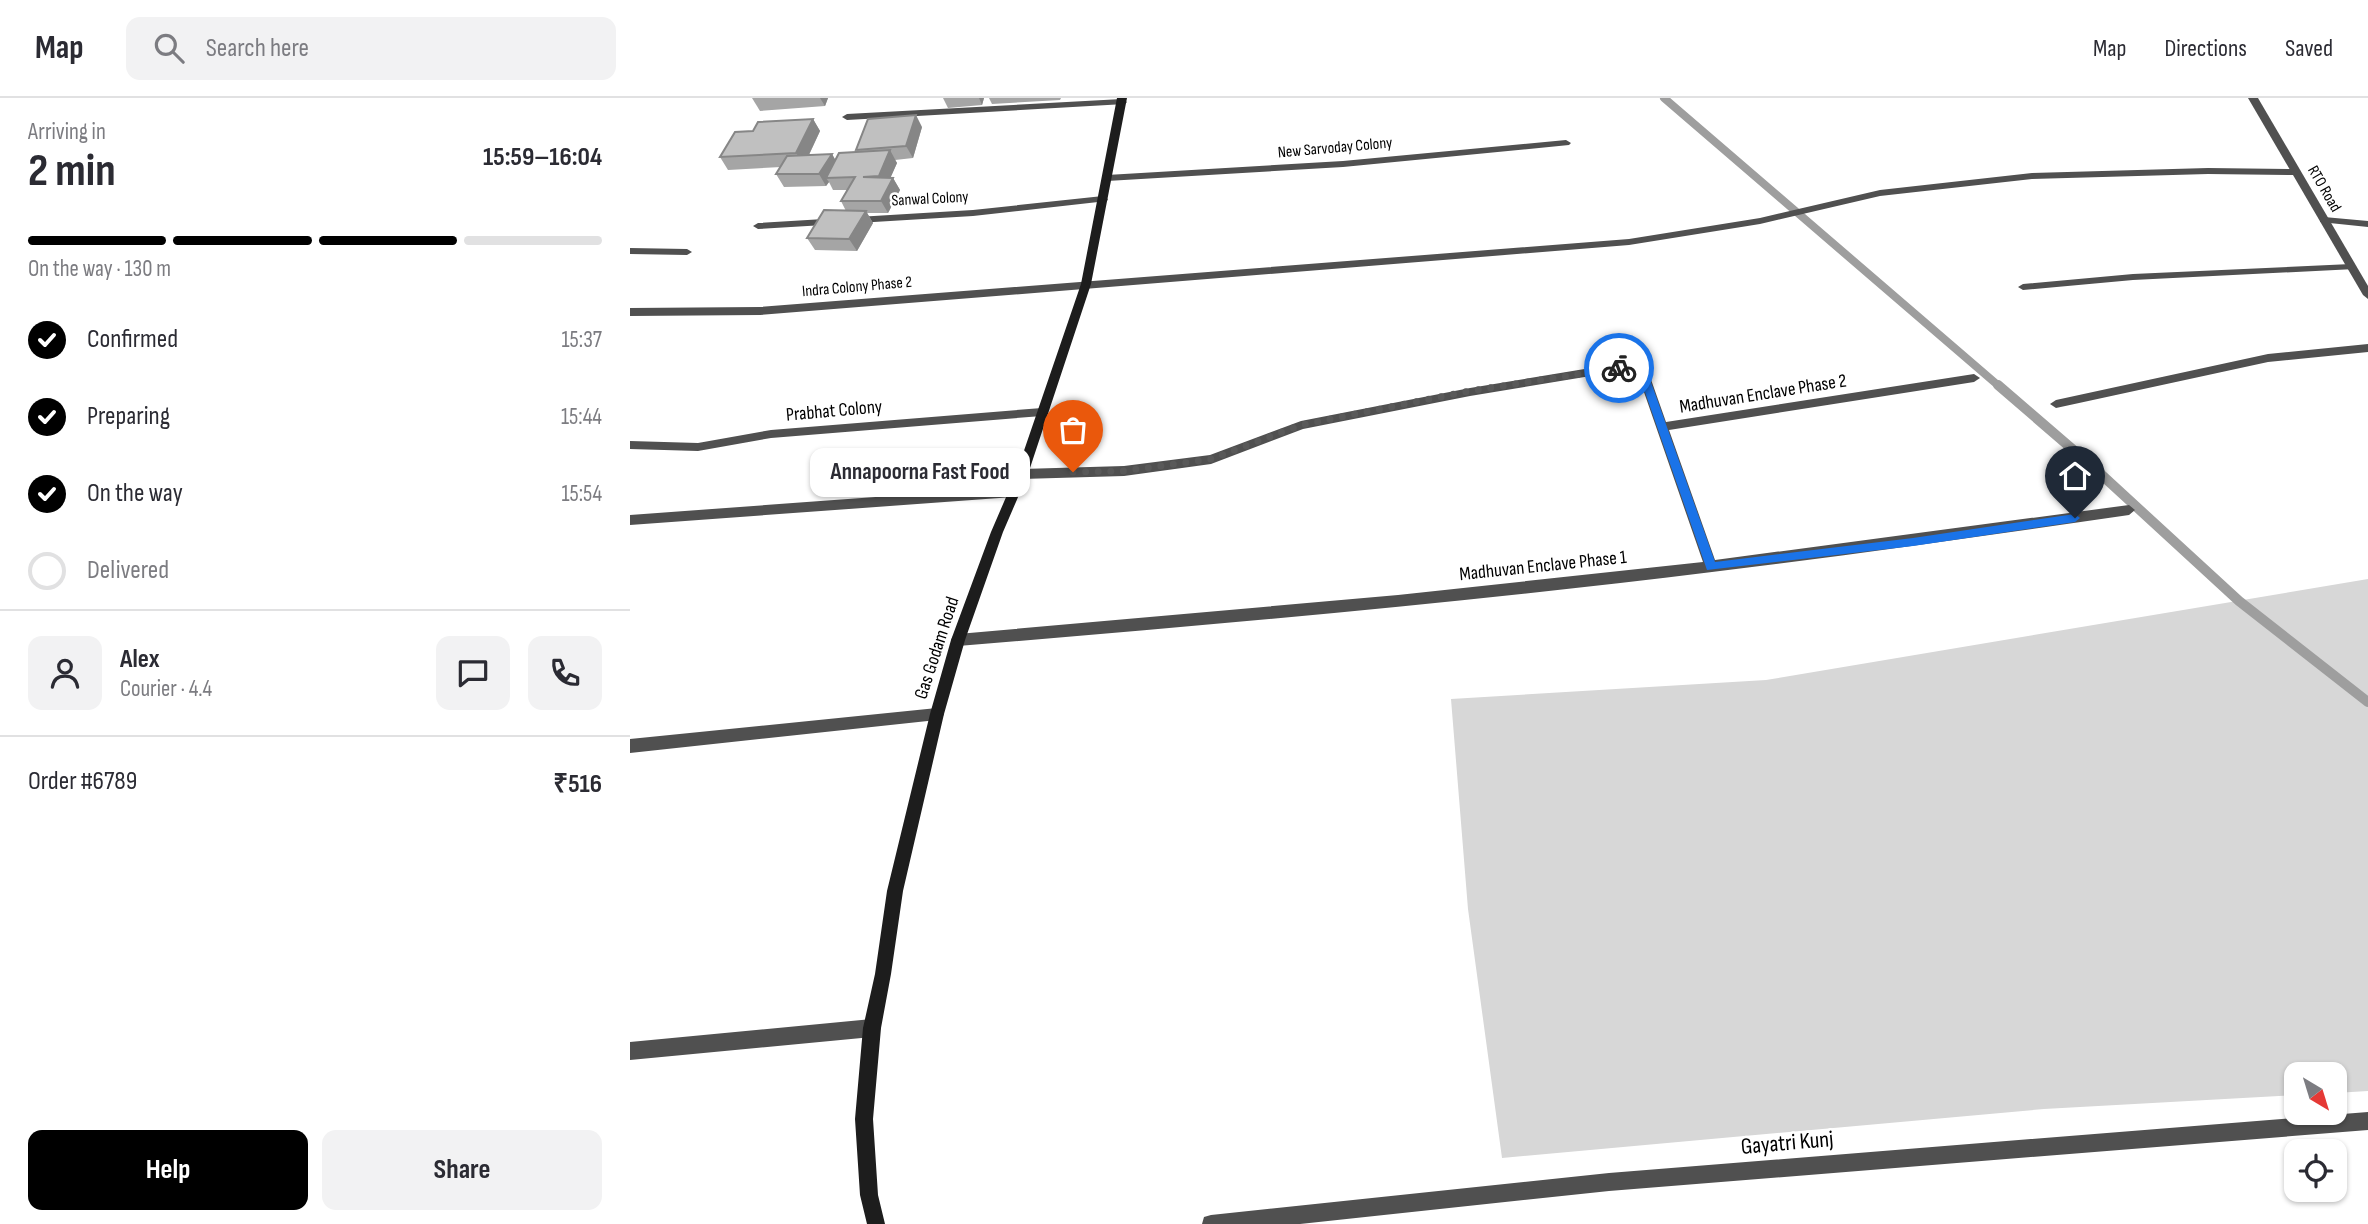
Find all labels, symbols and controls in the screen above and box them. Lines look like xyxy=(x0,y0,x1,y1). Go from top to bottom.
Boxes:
search box xyxy=(126,17,616,80)
text: Map xyxy=(35,28,84,68)
icon: search xyxy=(150,29,188,67)
text: Search here xyxy=(206,33,309,64)
text: Map xyxy=(2093,34,2126,63)
text: Directions xyxy=(2164,34,2247,63)
text: Saved xyxy=(2285,34,2333,63)
text: Arriving in xyxy=(28,118,106,146)
street label: New Sarvoday Colony xyxy=(1277,134,1393,162)
text: 15:59–16:04 xyxy=(483,142,602,173)
text: 2 min xyxy=(28,144,116,199)
street label: RTO Road xyxy=(2303,162,2345,216)
street label: Sanwal Colony xyxy=(891,187,969,211)
text: On the way · 130 m xyxy=(28,255,171,283)
street label: Indra Colony Phase 2 xyxy=(801,273,913,301)
icon: check xyxy=(28,321,66,359)
text: Confirmed xyxy=(87,324,178,355)
text: 15:37 xyxy=(562,326,602,354)
courier xyxy=(1584,333,1654,403)
icon: bike xyxy=(1600,349,1638,387)
street label: Madhuvan Enclave Phase 2 xyxy=(1678,369,1848,419)
street label: Prabhat Colony xyxy=(785,395,884,427)
icon: check xyxy=(28,398,66,436)
pin xyxy=(1043,400,1103,472)
text: Preparing xyxy=(87,401,170,432)
text: 15:44 xyxy=(561,403,602,431)
icon: bag xyxy=(1054,411,1092,449)
pin xyxy=(2045,446,2105,518)
callout: Annapoorna Fast Food xyxy=(810,448,1031,496)
icon: home xyxy=(2056,457,2094,495)
text: Annapoorna Fast Food xyxy=(831,458,1009,486)
icon: check xyxy=(28,475,66,513)
text: On the way xyxy=(87,478,183,509)
text: 15:54 xyxy=(561,480,602,508)
street label: Madhuvan Enclave Phase 1 xyxy=(1458,546,1628,586)
text: Delivered xyxy=(87,555,169,586)
street label: Gas Godam Road xyxy=(910,594,964,702)
button: person xyxy=(28,636,102,710)
button: chat xyxy=(436,636,510,710)
button: phone xyxy=(528,636,602,710)
text: Alex xyxy=(120,644,160,675)
text: Courier · 4.4 xyxy=(120,675,212,703)
text: Order #6789 xyxy=(28,766,137,797)
text: ₹516 xyxy=(553,769,602,800)
north arrow xyxy=(2284,1062,2347,1125)
map controls xyxy=(2284,1062,2347,1202)
street label: Gayatri Kunj xyxy=(1740,1125,1834,1161)
button: Help xyxy=(28,1130,308,1210)
button: Share xyxy=(322,1130,602,1210)
button: locate xyxy=(2284,1139,2347,1202)

